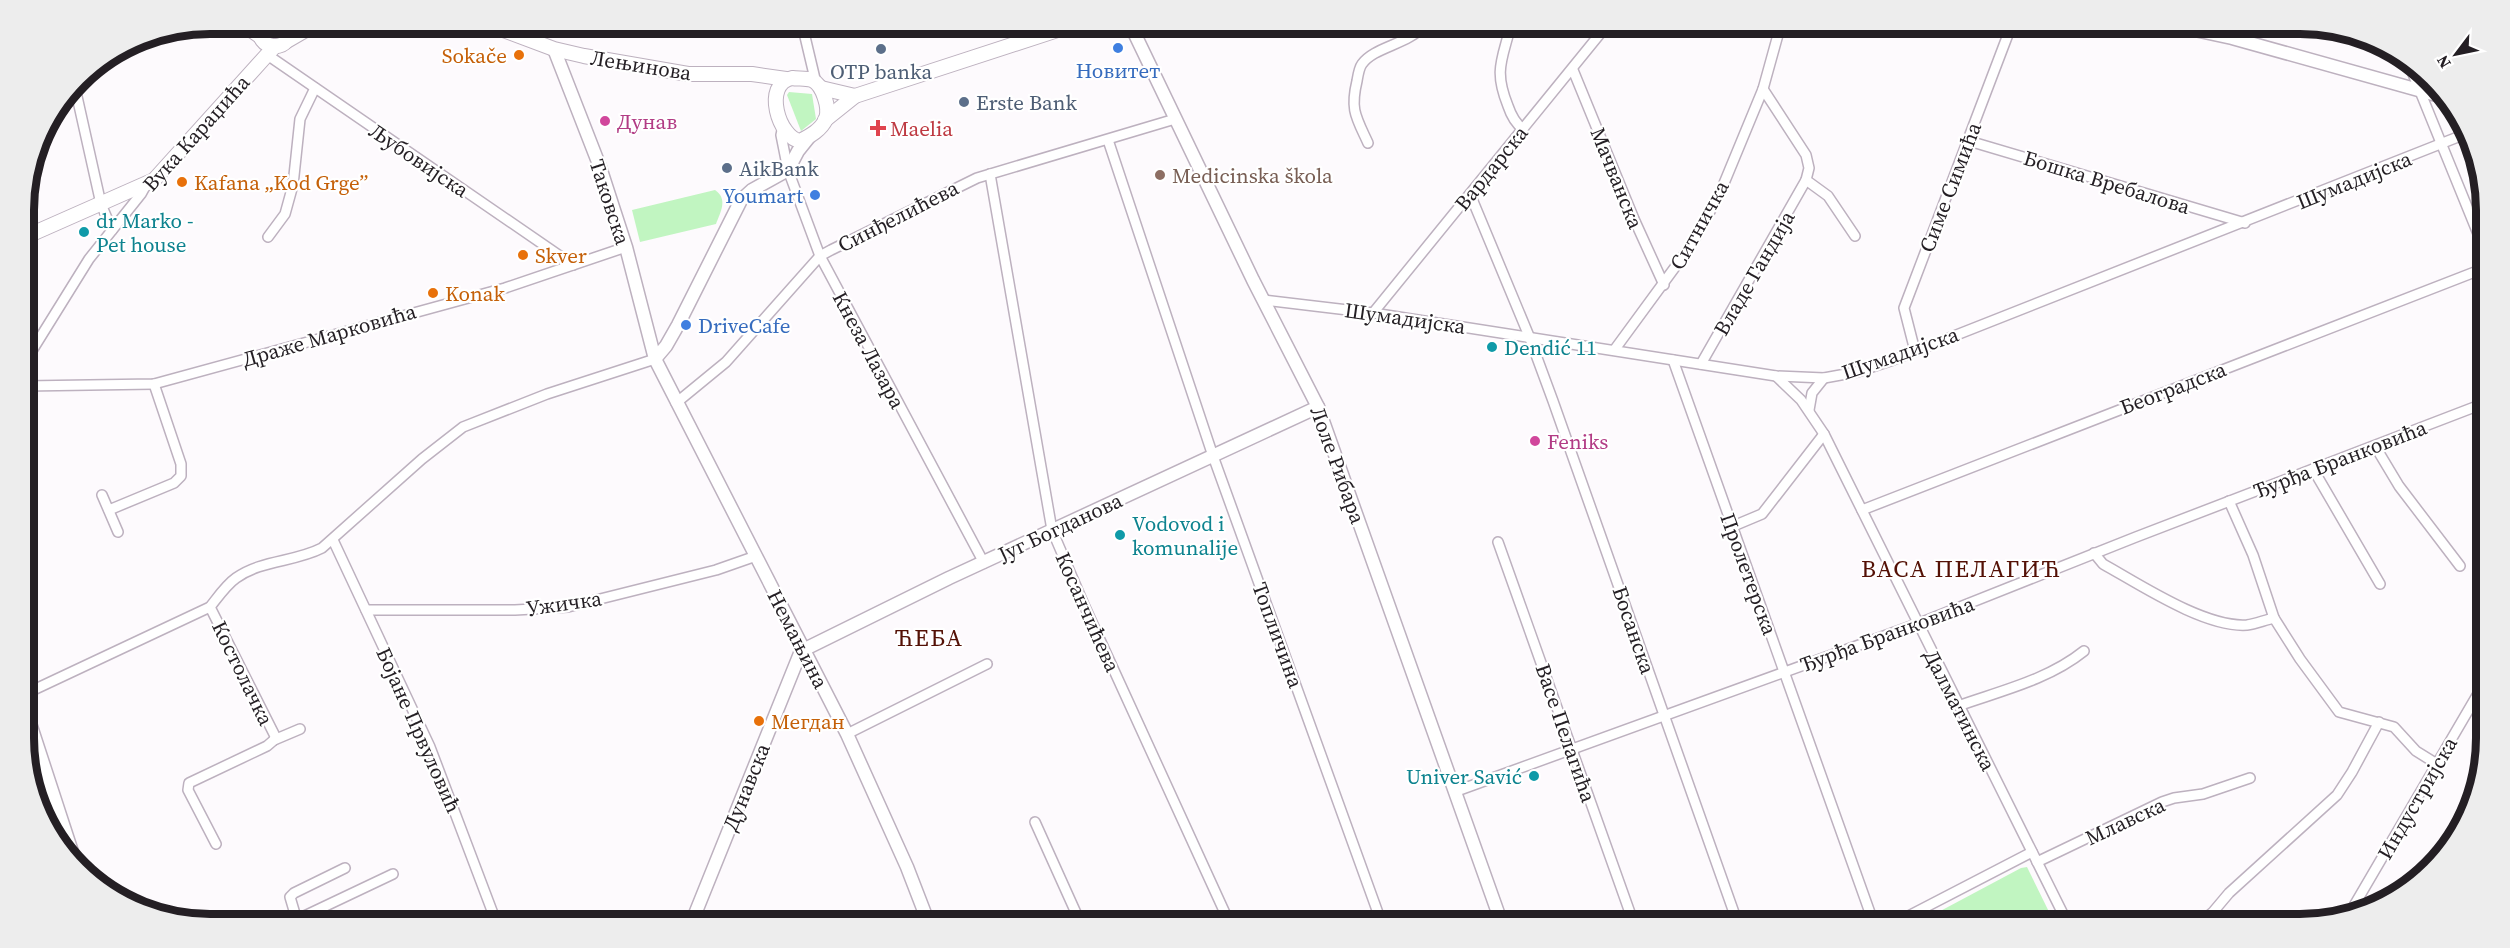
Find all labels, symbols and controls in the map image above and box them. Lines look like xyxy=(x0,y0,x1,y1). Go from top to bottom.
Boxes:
north arrow xyxy=(2426,24,2486,84)
place label: Sokače xyxy=(442,41,507,70)
marker: Новитет xyxy=(1111,41,1125,55)
marker: OTP banka xyxy=(874,42,888,56)
street label: Лењинова xyxy=(588,43,694,87)
marker: Sokače xyxy=(512,48,526,62)
text: N xyxy=(2431,51,2456,73)
place label: Новитет xyxy=(1076,56,1160,85)
place label: OTP banka xyxy=(830,57,932,86)
street label: Вука Караџића xyxy=(136,68,256,198)
place label: Erste Bank xyxy=(976,88,1077,117)
marker: Erste Bank xyxy=(957,95,971,109)
place label: Дунав xyxy=(617,107,677,136)
marker: Дунав xyxy=(598,114,612,128)
place label: Maelia xyxy=(890,114,953,143)
street label: Љубовијска xyxy=(363,116,475,204)
street label: Симе Симића xyxy=(1912,118,1988,256)
street label: Вардарска xyxy=(1448,119,1535,217)
marker: Maelia xyxy=(871,121,885,135)
street label: Мачванска xyxy=(1584,123,1651,233)
street label: Бошка Вребалова xyxy=(2020,143,2194,221)
street label: Шумадијска xyxy=(2292,144,2416,216)
place label: AikBank xyxy=(739,154,819,183)
street label: Таковска xyxy=(583,156,638,249)
marker: AikBank xyxy=(720,161,734,175)
place label: Medicinska škola xyxy=(1172,161,1333,190)
place label: Kafana „Kod Grge” xyxy=(194,168,368,197)
marker: Medicinska škola xyxy=(1153,168,1167,182)
street label: Синђелићева xyxy=(833,173,964,259)
marker: Kafana „Kod Grge” xyxy=(175,175,189,189)
street label: Ситничка xyxy=(1663,175,1736,275)
place label: Youmart xyxy=(722,181,803,210)
marker: Youmart xyxy=(808,188,822,202)
street label: Владе Гандија xyxy=(1707,205,1802,341)
place label: dr Marko - Pet house xyxy=(96,206,193,259)
marker: dr Marko - Pet house xyxy=(77,225,91,239)
place label: Skver xyxy=(535,241,587,270)
marker: Skver xyxy=(516,248,530,262)
place label: Konak xyxy=(445,279,506,308)
marker: Konak xyxy=(426,286,440,300)
street label: Кнеза Лазара xyxy=(826,286,912,414)
street label: Шумадијска xyxy=(1343,295,1468,341)
street label: Драже Марковића xyxy=(239,296,420,374)
place label: DriveCafe xyxy=(698,311,790,340)
marker: DriveCafe xyxy=(679,318,693,332)
street label: Шумадијска xyxy=(1838,319,1963,387)
place label: Dendić 11 xyxy=(1504,333,1597,362)
marker: Dendić 11 xyxy=(1485,340,1499,354)
street label: Београдска xyxy=(2116,354,2231,422)
street label: Лоле Рибара xyxy=(1303,402,1373,528)
street label: Ђурђа Бранковића xyxy=(2249,412,2431,505)
place label: Feniks xyxy=(1547,427,1608,456)
marker: Feniks xyxy=(1528,434,1542,448)
street label: Југ Богданова xyxy=(992,485,1127,569)
place label: Vodovod i komunalije xyxy=(1132,509,1238,562)
street label: Пролетерска xyxy=(1714,509,1785,639)
marker: Vodovod i komunalije xyxy=(1113,528,1127,542)
street label: Косанчићева xyxy=(1049,547,1128,677)
district label: ВАСА ПЕЛАГИЋ xyxy=(1861,552,2061,585)
street label: Топличина xyxy=(1245,578,1311,692)
street label: Босанска xyxy=(1606,582,1663,678)
street label: Ужичка xyxy=(524,583,604,623)
street label: Немањина xyxy=(761,584,836,694)
street label: Ђурђа Бранковића xyxy=(1796,589,1978,679)
street label: Костолачка xyxy=(205,616,281,730)
district label: ЋЕБА xyxy=(895,621,963,654)
street label: Бојане Првуловић xyxy=(369,643,469,817)
street label: Далматинска xyxy=(1917,644,2003,776)
street label: Васе Пелагића xyxy=(1529,660,1603,806)
place label: Мегдан xyxy=(771,707,845,736)
marker: Мегдан xyxy=(752,714,766,728)
street label: Индустријска xyxy=(2370,731,2464,865)
street label: Дунавска xyxy=(715,739,777,835)
place label: Univer Savić xyxy=(1406,762,1522,791)
marker: Univer Savić xyxy=(1527,769,1541,783)
street label: Млавска xyxy=(2080,790,2170,852)

